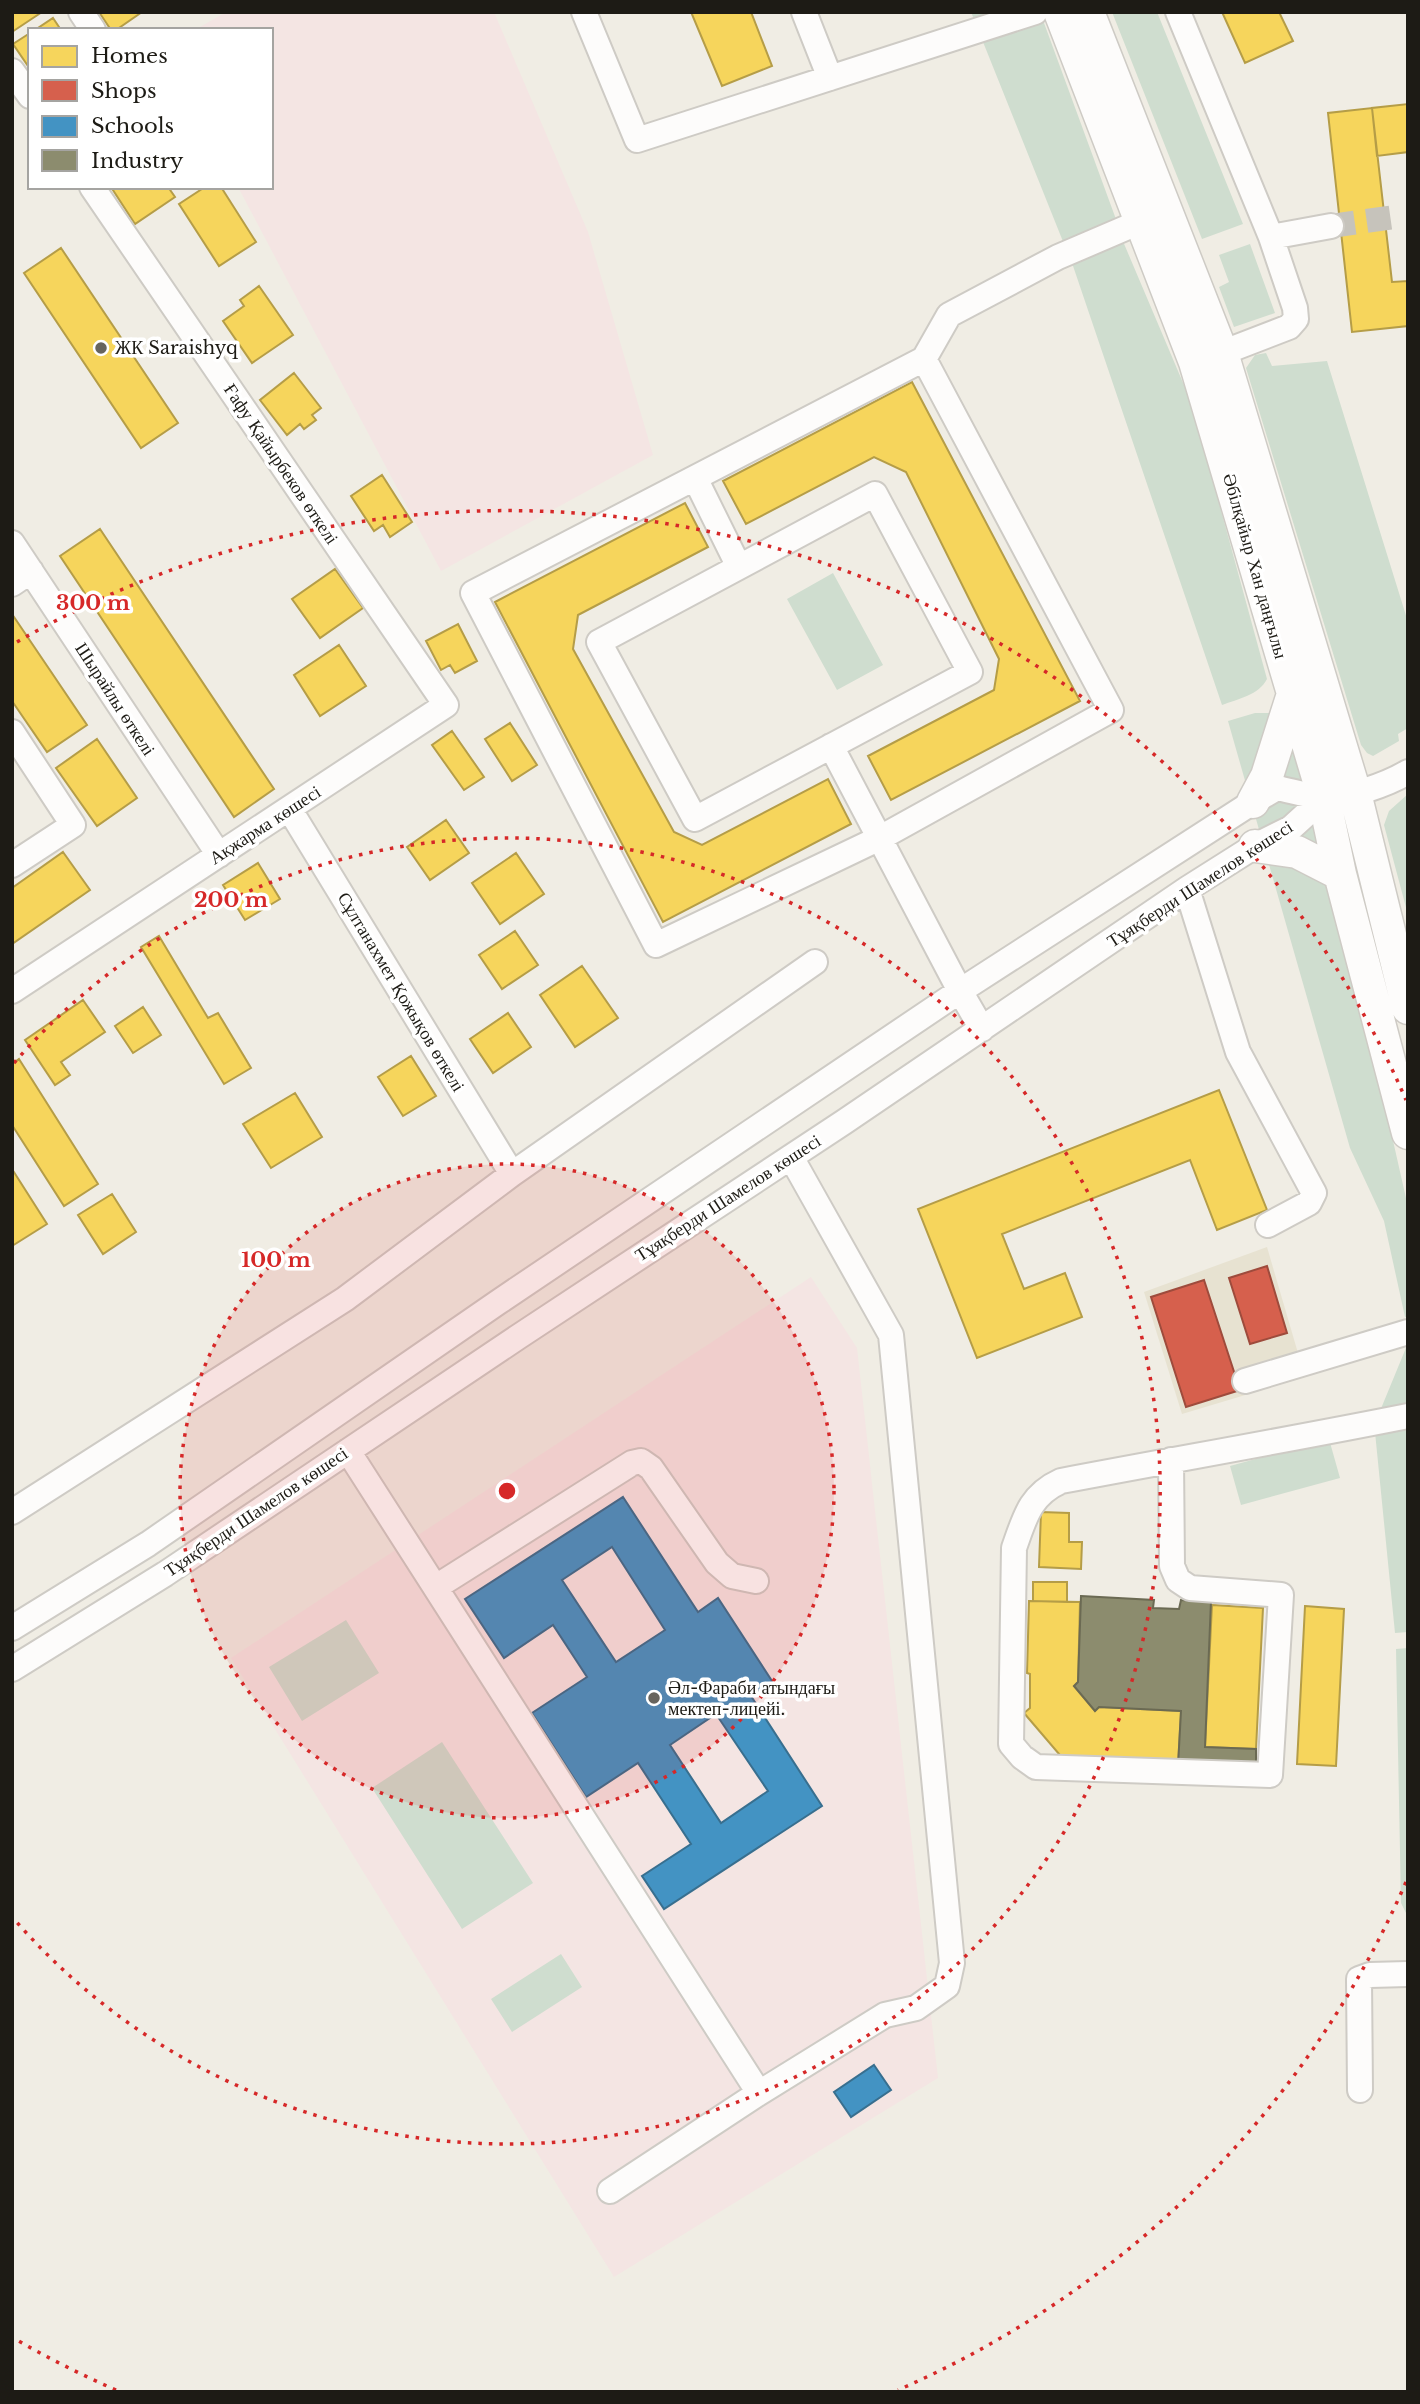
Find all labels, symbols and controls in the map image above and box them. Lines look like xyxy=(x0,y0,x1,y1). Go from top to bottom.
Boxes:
legend xyxy=(28,28,273,189)
text: Homes xyxy=(91,43,168,69)
text: Shops xyxy=(91,78,157,104)
text: Schools xyxy=(91,113,174,139)
text: Industry xyxy=(91,148,184,174)
place label: ЖК Saraishyq xyxy=(115,337,238,359)
marker: ЖК Saraishyq xyxy=(93,340,109,356)
street label: Ғафу Қайырбеков өткелі xyxy=(219,379,343,549)
street label: Әбілқайыр Хан даңғылы xyxy=(1218,471,1292,661)
text: 300 m xyxy=(56,590,130,616)
street label: Шырайлы өткелі xyxy=(70,638,160,760)
street label: Ақжарма көшесі xyxy=(205,781,325,869)
street label: Тұяқберди Шамелов көшесі xyxy=(1103,816,1297,952)
text: 200 m xyxy=(194,887,268,913)
street label: Сұлтанахмет Қожықов өткелі xyxy=(333,888,469,1096)
street label: Тұяқберди Шамелов көшесі xyxy=(631,1130,825,1266)
text: 100 m xyxy=(241,1247,311,1273)
street label: Тұяқберди Шамелов көшесі xyxy=(160,1442,352,1582)
centre of rings xyxy=(495,1479,519,1503)
place label: Әл-Фараби атындағы мектеп-лицейі. xyxy=(668,1677,835,1720)
marker: Әл-Фараби атындағы мектеп-лицейі. xyxy=(646,1690,662,1706)

